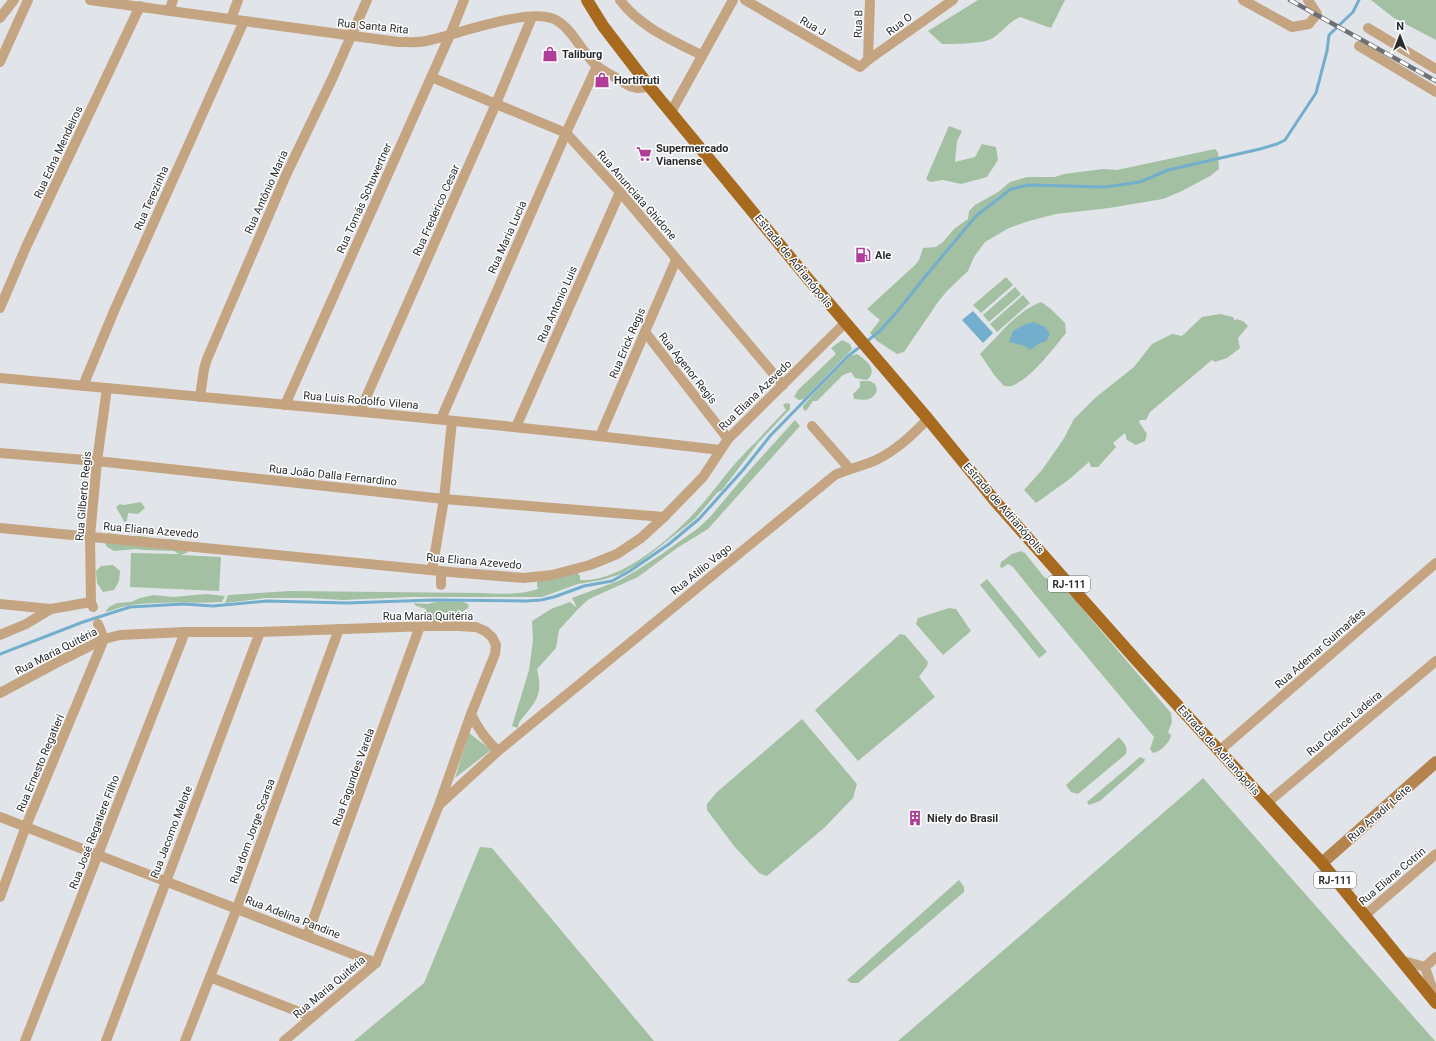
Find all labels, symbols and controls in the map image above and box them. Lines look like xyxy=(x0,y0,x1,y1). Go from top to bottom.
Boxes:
street label: Rua B xyxy=(852,9,865,38)
street label: Rua O xyxy=(884,10,915,38)
street label: Rua J xyxy=(798,14,828,39)
street label: Rua Santa Rita xyxy=(337,16,409,37)
north arrow xyxy=(1380,16,1420,56)
text: N xyxy=(1396,20,1404,33)
shop icon: Taliburg xyxy=(541,45,559,63)
place label: Taliburg xyxy=(562,48,602,61)
shop icon: Hortifruti xyxy=(593,71,611,89)
place label: Hortifruti xyxy=(614,74,660,87)
street label: Rua Edna Mendeiros xyxy=(31,104,86,201)
street label: Rua Tomás Schuwertner xyxy=(334,141,395,255)
place label: Supermercado Vianense xyxy=(656,142,729,168)
supermarket icon: Supermercado Vianense xyxy=(635,145,653,163)
street label: Rua Antônio Maria xyxy=(242,148,291,236)
street label: Rua Anunciata Ghidone xyxy=(594,148,679,243)
street label: Rua Frederico Cesar xyxy=(410,162,463,258)
street label: Rua Terezinha xyxy=(132,164,171,232)
street label: Rua Maria Lucia xyxy=(486,199,529,276)
street label: Estrada de Adrianópolis xyxy=(752,212,835,311)
fuel station icon: Ale xyxy=(854,246,872,264)
place label: Ale xyxy=(875,249,891,262)
street label: Rua Antonio Luis xyxy=(535,264,580,345)
street label: Rua Erick Regis xyxy=(607,306,648,380)
street label: Rua Agenor Regis xyxy=(656,330,720,407)
street label: Rua Eliana Azevedo xyxy=(716,357,794,433)
street label: Rua Luis Rodolfo Vilena xyxy=(303,389,419,412)
street label: Rua Gilberto Regis xyxy=(73,450,94,541)
street label: Estrada de Adrianópolis xyxy=(961,460,1047,557)
street label: Rua João Dalla Fernardino xyxy=(268,462,398,489)
street label: Rua Eliana Azevedo xyxy=(103,520,199,541)
street label: Rua Atilio Vago xyxy=(668,541,734,598)
street label: Rua Eliana Azevedo xyxy=(426,551,522,572)
road number: RJ-111 xyxy=(1048,576,1090,592)
street label: Rua Ademar Guimarães xyxy=(1272,605,1368,691)
street label: Rua Maria Quitéria xyxy=(383,610,473,623)
street label: Rua Maria Quitéria xyxy=(13,625,99,678)
street label: Rua Clarice Ladeira xyxy=(1304,688,1385,759)
street label: Estrada de Adrianópolis xyxy=(1175,703,1263,798)
street label: Rua Ernesto Regatieri xyxy=(14,712,67,814)
street label: Rua Fagundes Varela xyxy=(330,727,377,828)
street label: Rua José Regatiere Filho xyxy=(67,773,122,891)
street label: Rua dom Jorge Scarsa xyxy=(227,777,278,885)
street label: Rua Anadir Leite xyxy=(1345,782,1414,845)
street label: Rua Jacomo Melote xyxy=(148,784,195,880)
building icon: Niely do Brasil xyxy=(906,809,924,827)
place label: Niely do Brasil xyxy=(927,812,998,825)
street label: Rua Eliane Cotrin xyxy=(1356,845,1428,908)
road number: RJ-111 xyxy=(1314,872,1356,888)
street label: Rua Adelina Pandine xyxy=(244,893,342,942)
street label: Rua Maria Quitéria xyxy=(291,953,368,1021)

